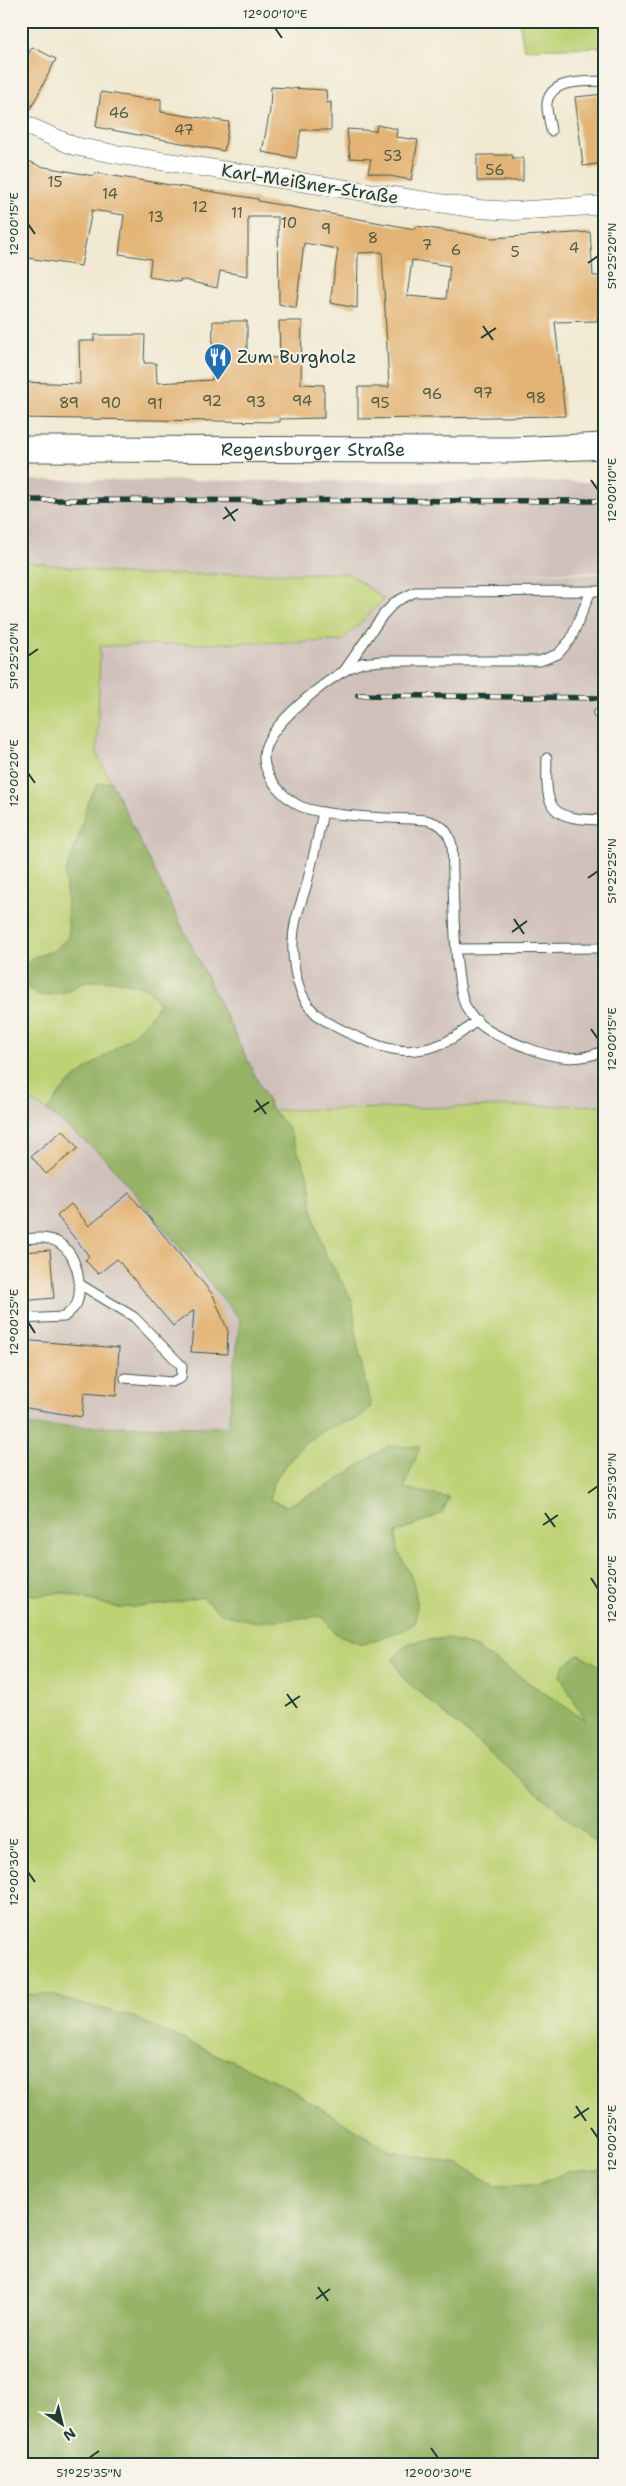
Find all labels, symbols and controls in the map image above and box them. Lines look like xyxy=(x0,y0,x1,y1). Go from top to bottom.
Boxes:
text: 12°00'10"E xyxy=(243,6,307,22)
house number: 46 xyxy=(109,103,129,123)
house number: 47 xyxy=(174,120,194,140)
house number: 53 xyxy=(384,146,403,166)
street label: Karl-Meißner-Straße xyxy=(220,158,400,210)
house number: 56 xyxy=(485,160,505,180)
house number: 15 xyxy=(47,172,63,192)
house number: 14 xyxy=(102,184,118,204)
text: 12°00'15"E xyxy=(6,192,22,256)
house number: 12 xyxy=(192,197,208,217)
house number: 11 xyxy=(231,203,243,223)
house number: 13 xyxy=(148,207,164,227)
house number: 10 xyxy=(281,213,297,233)
house number: 9 xyxy=(321,219,331,239)
text: 51°25'20"N xyxy=(604,223,620,289)
house number: 8 xyxy=(368,228,378,248)
house number: 7 xyxy=(422,235,432,255)
house number: 4 xyxy=(569,238,579,258)
house number: 6 xyxy=(451,240,461,260)
house number: 5 xyxy=(510,242,520,262)
restaurant icon: Zum Burgholz xyxy=(203,342,233,381)
place label: Zum Burgholz xyxy=(237,345,357,369)
house number: 97 xyxy=(473,383,493,403)
house number: 96 xyxy=(422,384,442,404)
house number: 98 xyxy=(526,388,546,408)
house number: 92 xyxy=(202,391,222,411)
house number: 94 xyxy=(292,391,312,411)
house number: 93 xyxy=(246,392,266,412)
house number: 89 xyxy=(59,393,79,413)
house number: 90 xyxy=(101,393,121,413)
house number: 95 xyxy=(370,393,390,413)
house number: 91 xyxy=(147,394,163,414)
street label: Regensburger Straße xyxy=(221,437,405,462)
text: 12°00'10"E xyxy=(604,458,620,522)
text: 51°25'20"N xyxy=(6,623,22,689)
text: 12°00'20"E xyxy=(6,739,22,807)
text: 51°25'25"N xyxy=(604,838,620,904)
text: 12°00'15"E xyxy=(604,1007,620,1071)
text: 12°00'25"E xyxy=(6,1289,22,1355)
text: 51°25'30"N xyxy=(604,1453,620,1519)
text: 12°00'20"E xyxy=(604,1555,620,1623)
text: 12°00'30"E xyxy=(6,1838,22,1906)
text: 12°00'25"E xyxy=(604,2105,620,2171)
north arrow xyxy=(38,2398,88,2448)
text: N xyxy=(60,2424,79,2445)
text: 51°25'35"N xyxy=(56,2465,122,2481)
text: 12°00'30"E xyxy=(404,2465,472,2481)

